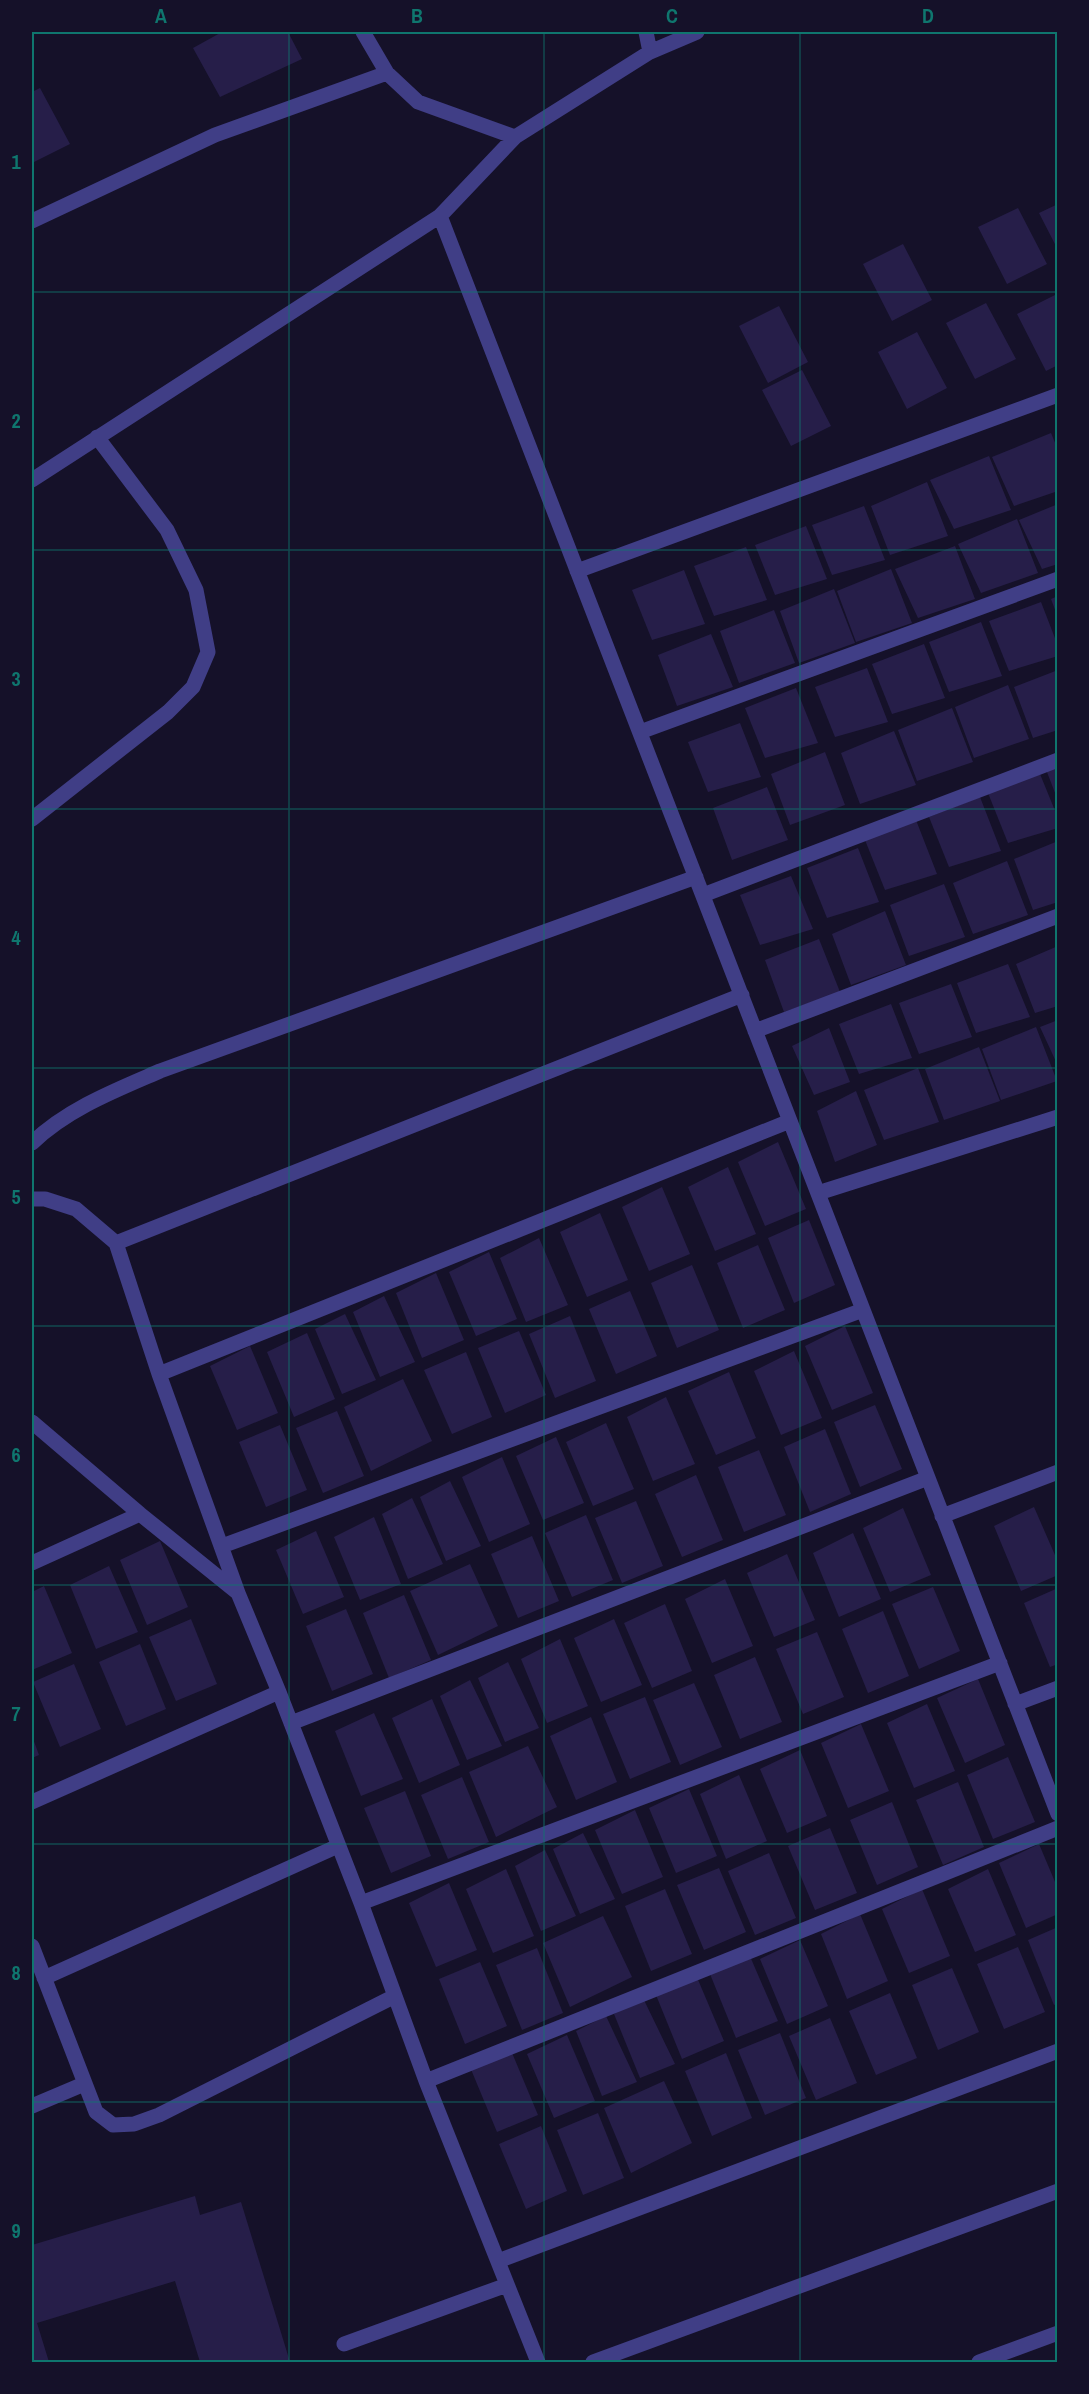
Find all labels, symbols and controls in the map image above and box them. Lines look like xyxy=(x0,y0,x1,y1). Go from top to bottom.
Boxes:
text: A xyxy=(155,2,167,29)
text: B xyxy=(411,2,423,29)
text: C xyxy=(666,2,678,29)
text: D xyxy=(922,2,934,29)
text: 1 xyxy=(11,148,21,175)
text: 2 xyxy=(11,407,21,434)
text: 3 xyxy=(11,665,21,692)
text: 4 xyxy=(11,924,21,951)
text: 5 xyxy=(11,1183,21,1210)
text: 6 xyxy=(11,1441,21,1468)
text: 7 xyxy=(11,1700,21,1727)
text: 8 xyxy=(11,1959,21,1986)
text: 9 xyxy=(11,2217,21,2244)

